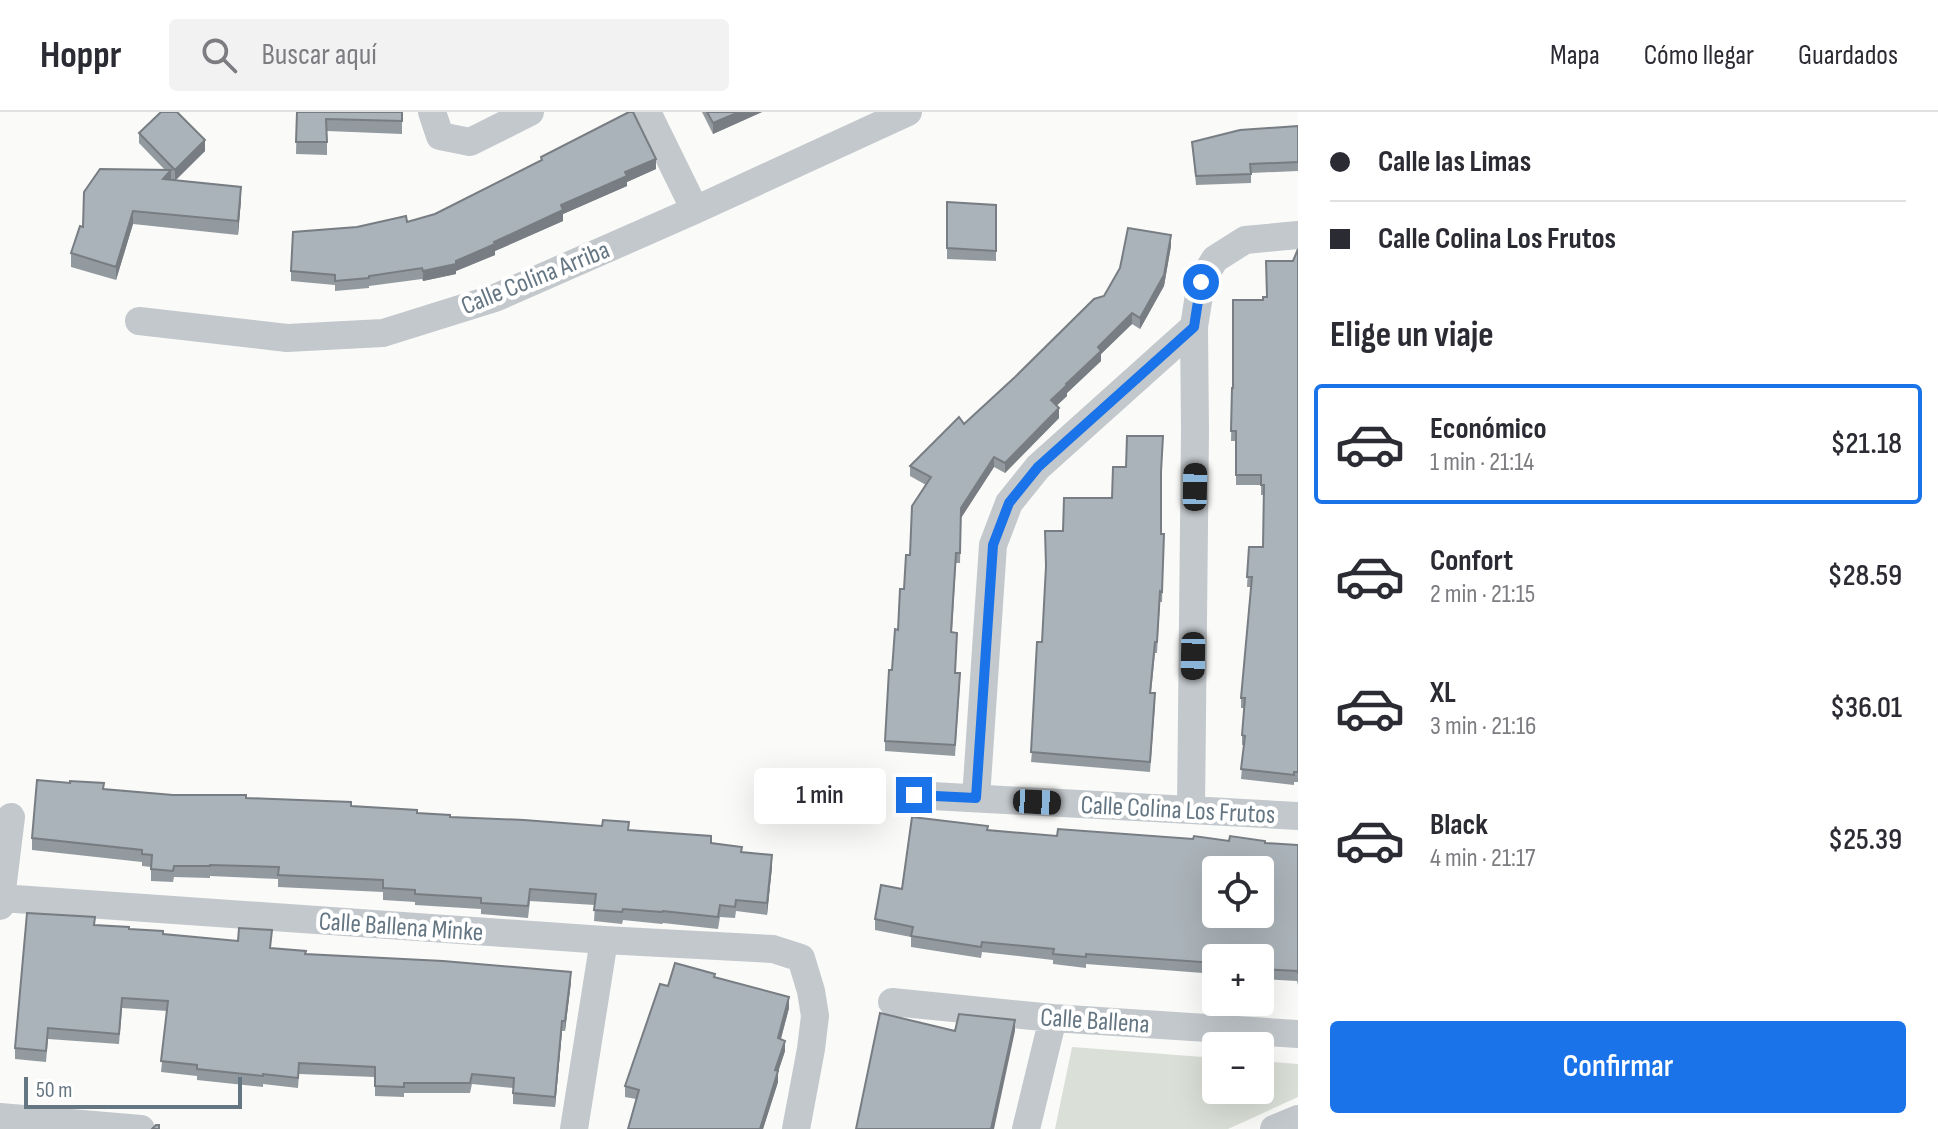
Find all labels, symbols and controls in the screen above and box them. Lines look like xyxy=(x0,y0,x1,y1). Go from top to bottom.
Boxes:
search box xyxy=(169,19,729,91)
text: Hoppr xyxy=(40,33,121,78)
icon: search xyxy=(197,33,241,77)
text: Buscar aquí xyxy=(261,37,377,73)
text: Mapa xyxy=(1550,39,1600,72)
text: Cómo llegar xyxy=(1644,39,1754,72)
text: Guardados xyxy=(1798,39,1898,72)
text: Calle las Limas xyxy=(1378,144,1531,180)
text: Calle Colina Los Frutos xyxy=(1378,221,1616,257)
street label: Calle Colina Arriba xyxy=(457,235,614,322)
route start xyxy=(1183,264,1219,300)
text: Elige un viaje xyxy=(1330,314,1494,357)
icon: car xyxy=(1334,408,1406,480)
text: Económico xyxy=(1430,411,1547,447)
text: $21.18 xyxy=(1830,426,1902,462)
text: 1 min · 21:14 xyxy=(1430,447,1534,478)
car xyxy=(1183,463,1207,511)
icon: car xyxy=(1334,540,1406,612)
text: Confort xyxy=(1430,543,1513,579)
text: $28.59 xyxy=(1828,558,1902,594)
text: 2 min · 21:15 xyxy=(1430,579,1535,610)
car xyxy=(1181,632,1205,680)
icon: car xyxy=(1334,672,1406,744)
text: XL xyxy=(1430,675,1456,711)
text: $36.01 xyxy=(1830,690,1902,726)
text: 3 min · 21:16 xyxy=(1430,711,1536,742)
callout: 1 min xyxy=(754,767,886,823)
route end xyxy=(896,777,932,813)
text: 1 min xyxy=(796,780,844,811)
car xyxy=(1012,789,1062,815)
street label: Calle Colina Los Frutos xyxy=(1080,790,1276,831)
icon: car xyxy=(1334,804,1406,876)
text: Black xyxy=(1430,807,1488,843)
text: $25.39 xyxy=(1828,822,1902,858)
text: 4 min · 21:17 xyxy=(1430,843,1535,874)
map controls xyxy=(1202,856,1274,1104)
button: locate xyxy=(1202,856,1274,928)
street label: Calle Ballena Minke xyxy=(318,906,484,949)
button: + xyxy=(1202,944,1274,1016)
street label: Calle Ballena xyxy=(1039,1002,1151,1041)
button: Confirmar xyxy=(1330,1021,1906,1113)
button: − xyxy=(1202,1032,1274,1104)
scale bar xyxy=(24,1073,242,1109)
text: 50 m xyxy=(36,1077,72,1104)

